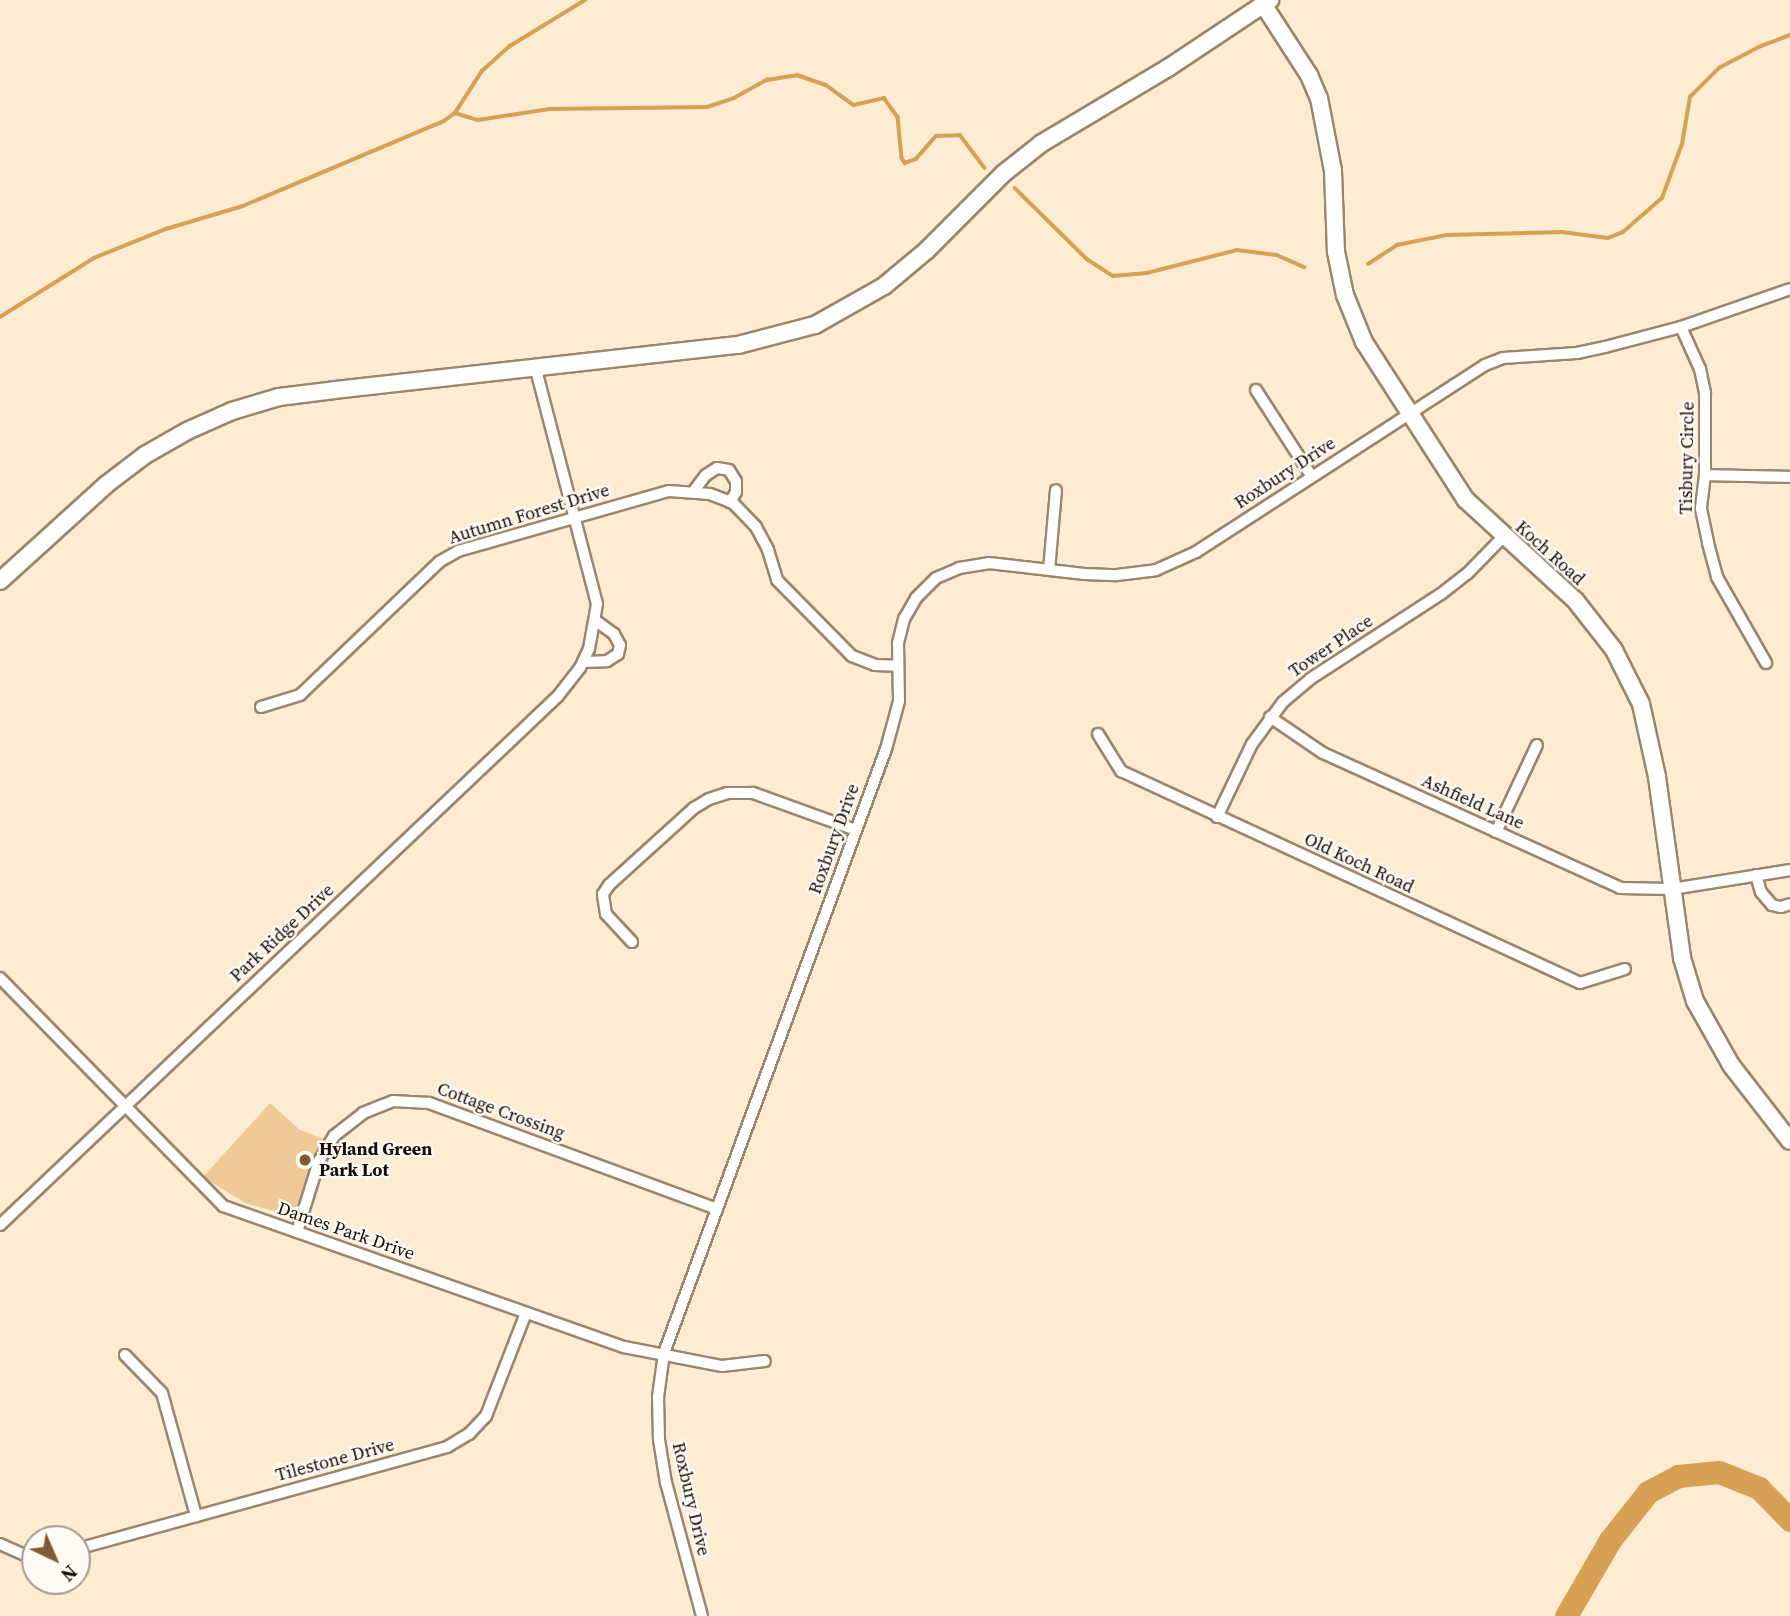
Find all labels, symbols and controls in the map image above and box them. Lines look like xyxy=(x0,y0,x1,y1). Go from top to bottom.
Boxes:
street label: Tisbury Circle xyxy=(1675,401,1699,515)
street label: Roxbury Drive xyxy=(1231,432,1339,514)
street label: Autumn Forest Drive xyxy=(446,479,612,549)
street label: Koch Road xyxy=(1511,516,1589,590)
street label: Tower Place xyxy=(1285,610,1377,682)
street label: Ashfield Lane xyxy=(1418,770,1528,834)
street label: Roxbury Drive xyxy=(804,781,864,897)
street label: Old Koch Road xyxy=(1301,828,1417,898)
street label: Park Ridge Drive xyxy=(226,879,338,987)
street label: Cottage Crossing xyxy=(434,1078,568,1144)
place label: Hyland Green Park Lot xyxy=(319,1139,432,1182)
marker: Hyland Green Park Lot xyxy=(297,1152,313,1168)
street label: Dames Park Drive xyxy=(275,1197,417,1265)
street label: Tilestone Drive xyxy=(273,1434,397,1486)
street label: Roxbury Drive xyxy=(667,1440,715,1558)
north arrow xyxy=(21,1525,91,1595)
text: N xyxy=(55,1560,83,1588)

